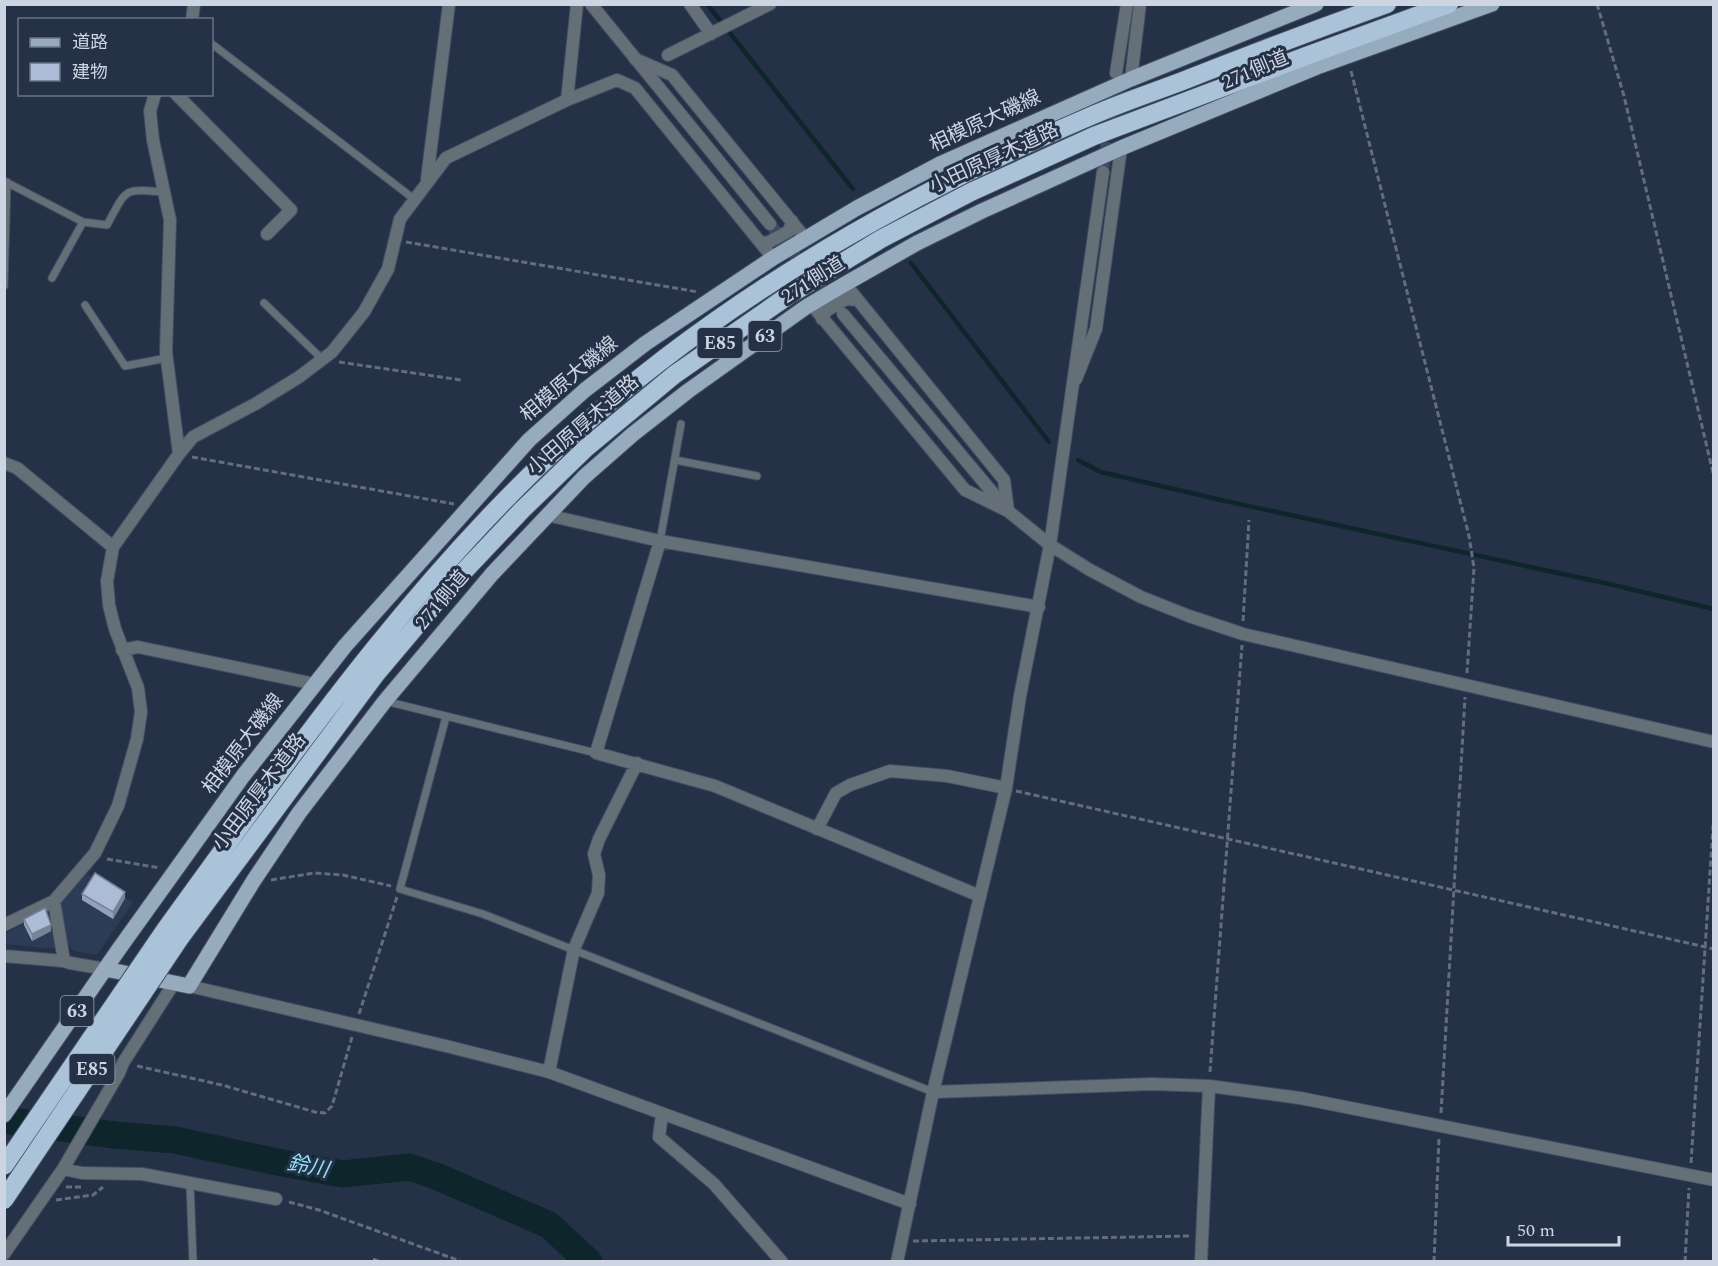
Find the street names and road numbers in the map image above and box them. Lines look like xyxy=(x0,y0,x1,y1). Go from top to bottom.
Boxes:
street label: 271側道 xyxy=(1217,43,1293,97)
street label: 相模原大磯線 xyxy=(924,82,1046,160)
street label: 小田原厚木道路 xyxy=(924,115,1064,201)
street label: 271側道 xyxy=(775,249,851,311)
road number: 63 xyxy=(748,321,782,351)
road number: E85 xyxy=(698,328,742,358)
street label: 相模原大磯線 xyxy=(513,329,625,429)
street label: 小田原厚木道路 xyxy=(520,368,646,482)
street label: 271側道 xyxy=(408,564,476,636)
street label: 相模原大磯線 xyxy=(195,687,291,801)
street label: 小田原厚木道路 xyxy=(205,727,313,857)
road number: 63 xyxy=(60,996,94,1026)
road number: E85 xyxy=(70,1054,115,1084)

